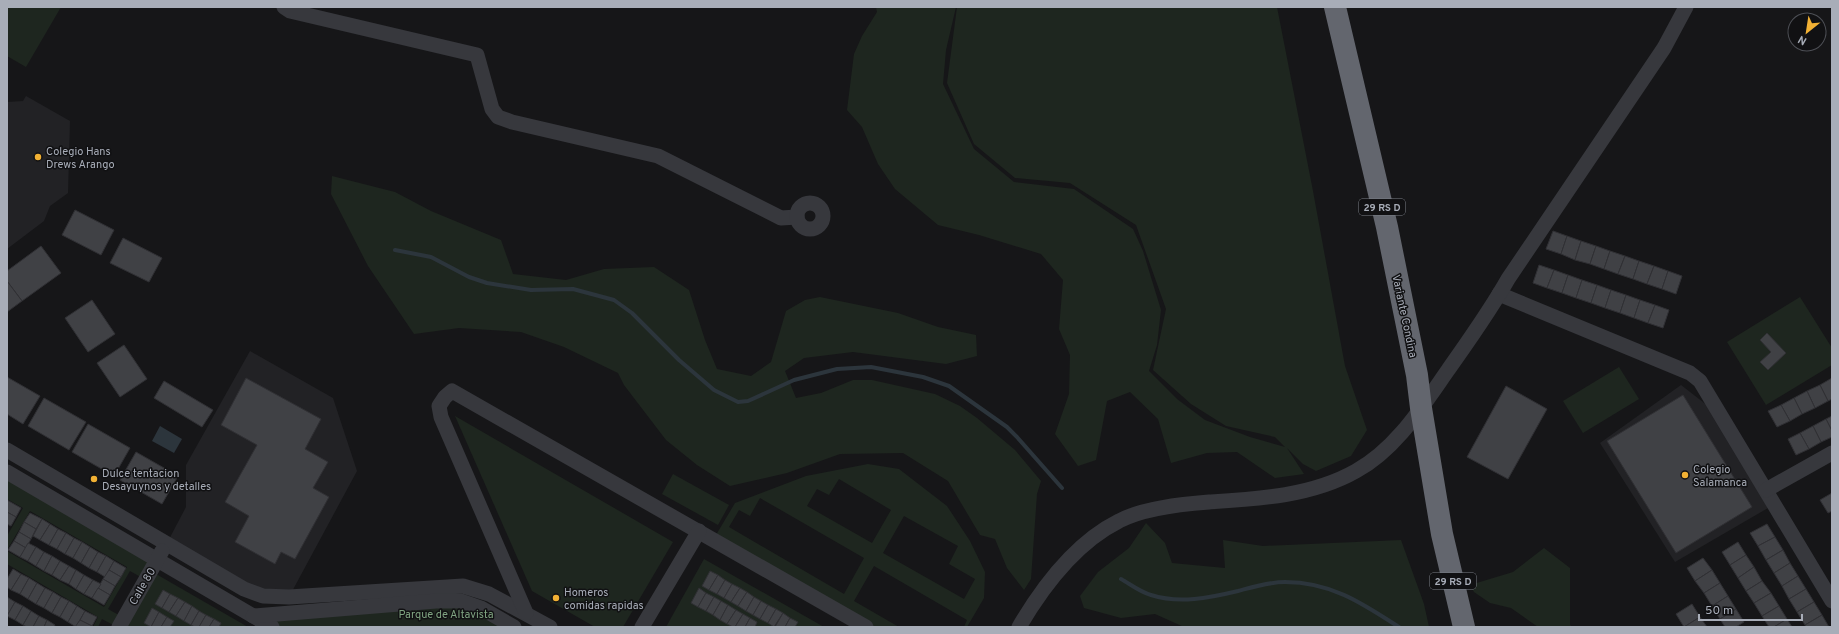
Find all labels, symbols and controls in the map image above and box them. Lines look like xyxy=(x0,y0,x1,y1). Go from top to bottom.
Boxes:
north arrow xyxy=(1787,12,1827,52)
text: N xyxy=(1796,32,1809,48)
place label: Colegio Hans Drews Arango xyxy=(46,145,115,172)
marker: Colegio Hans Drews Arango xyxy=(33,152,43,162)
road number: 29 RS D xyxy=(1359,199,1405,215)
street label: Variante Condina xyxy=(1388,273,1420,359)
place label: Colegio Salamanca xyxy=(1693,463,1747,490)
place label: Dulce tentacion Desayuynos y detalles xyxy=(102,467,211,494)
marker: Colegio Salamanca xyxy=(1680,470,1690,480)
marker: Dulce tentacion Desayuynos y detalles xyxy=(89,474,99,484)
street label: Calle 80 xyxy=(127,565,159,608)
road number: 29 RS D xyxy=(1430,573,1476,589)
place label: Homeros comidas rapidas xyxy=(564,586,644,613)
marker: Homeros comidas rapidas xyxy=(551,593,561,603)
scale bar xyxy=(1699,596,1802,622)
text: 50 m xyxy=(1705,603,1733,619)
park label: Parque de Altavista xyxy=(398,608,494,622)

